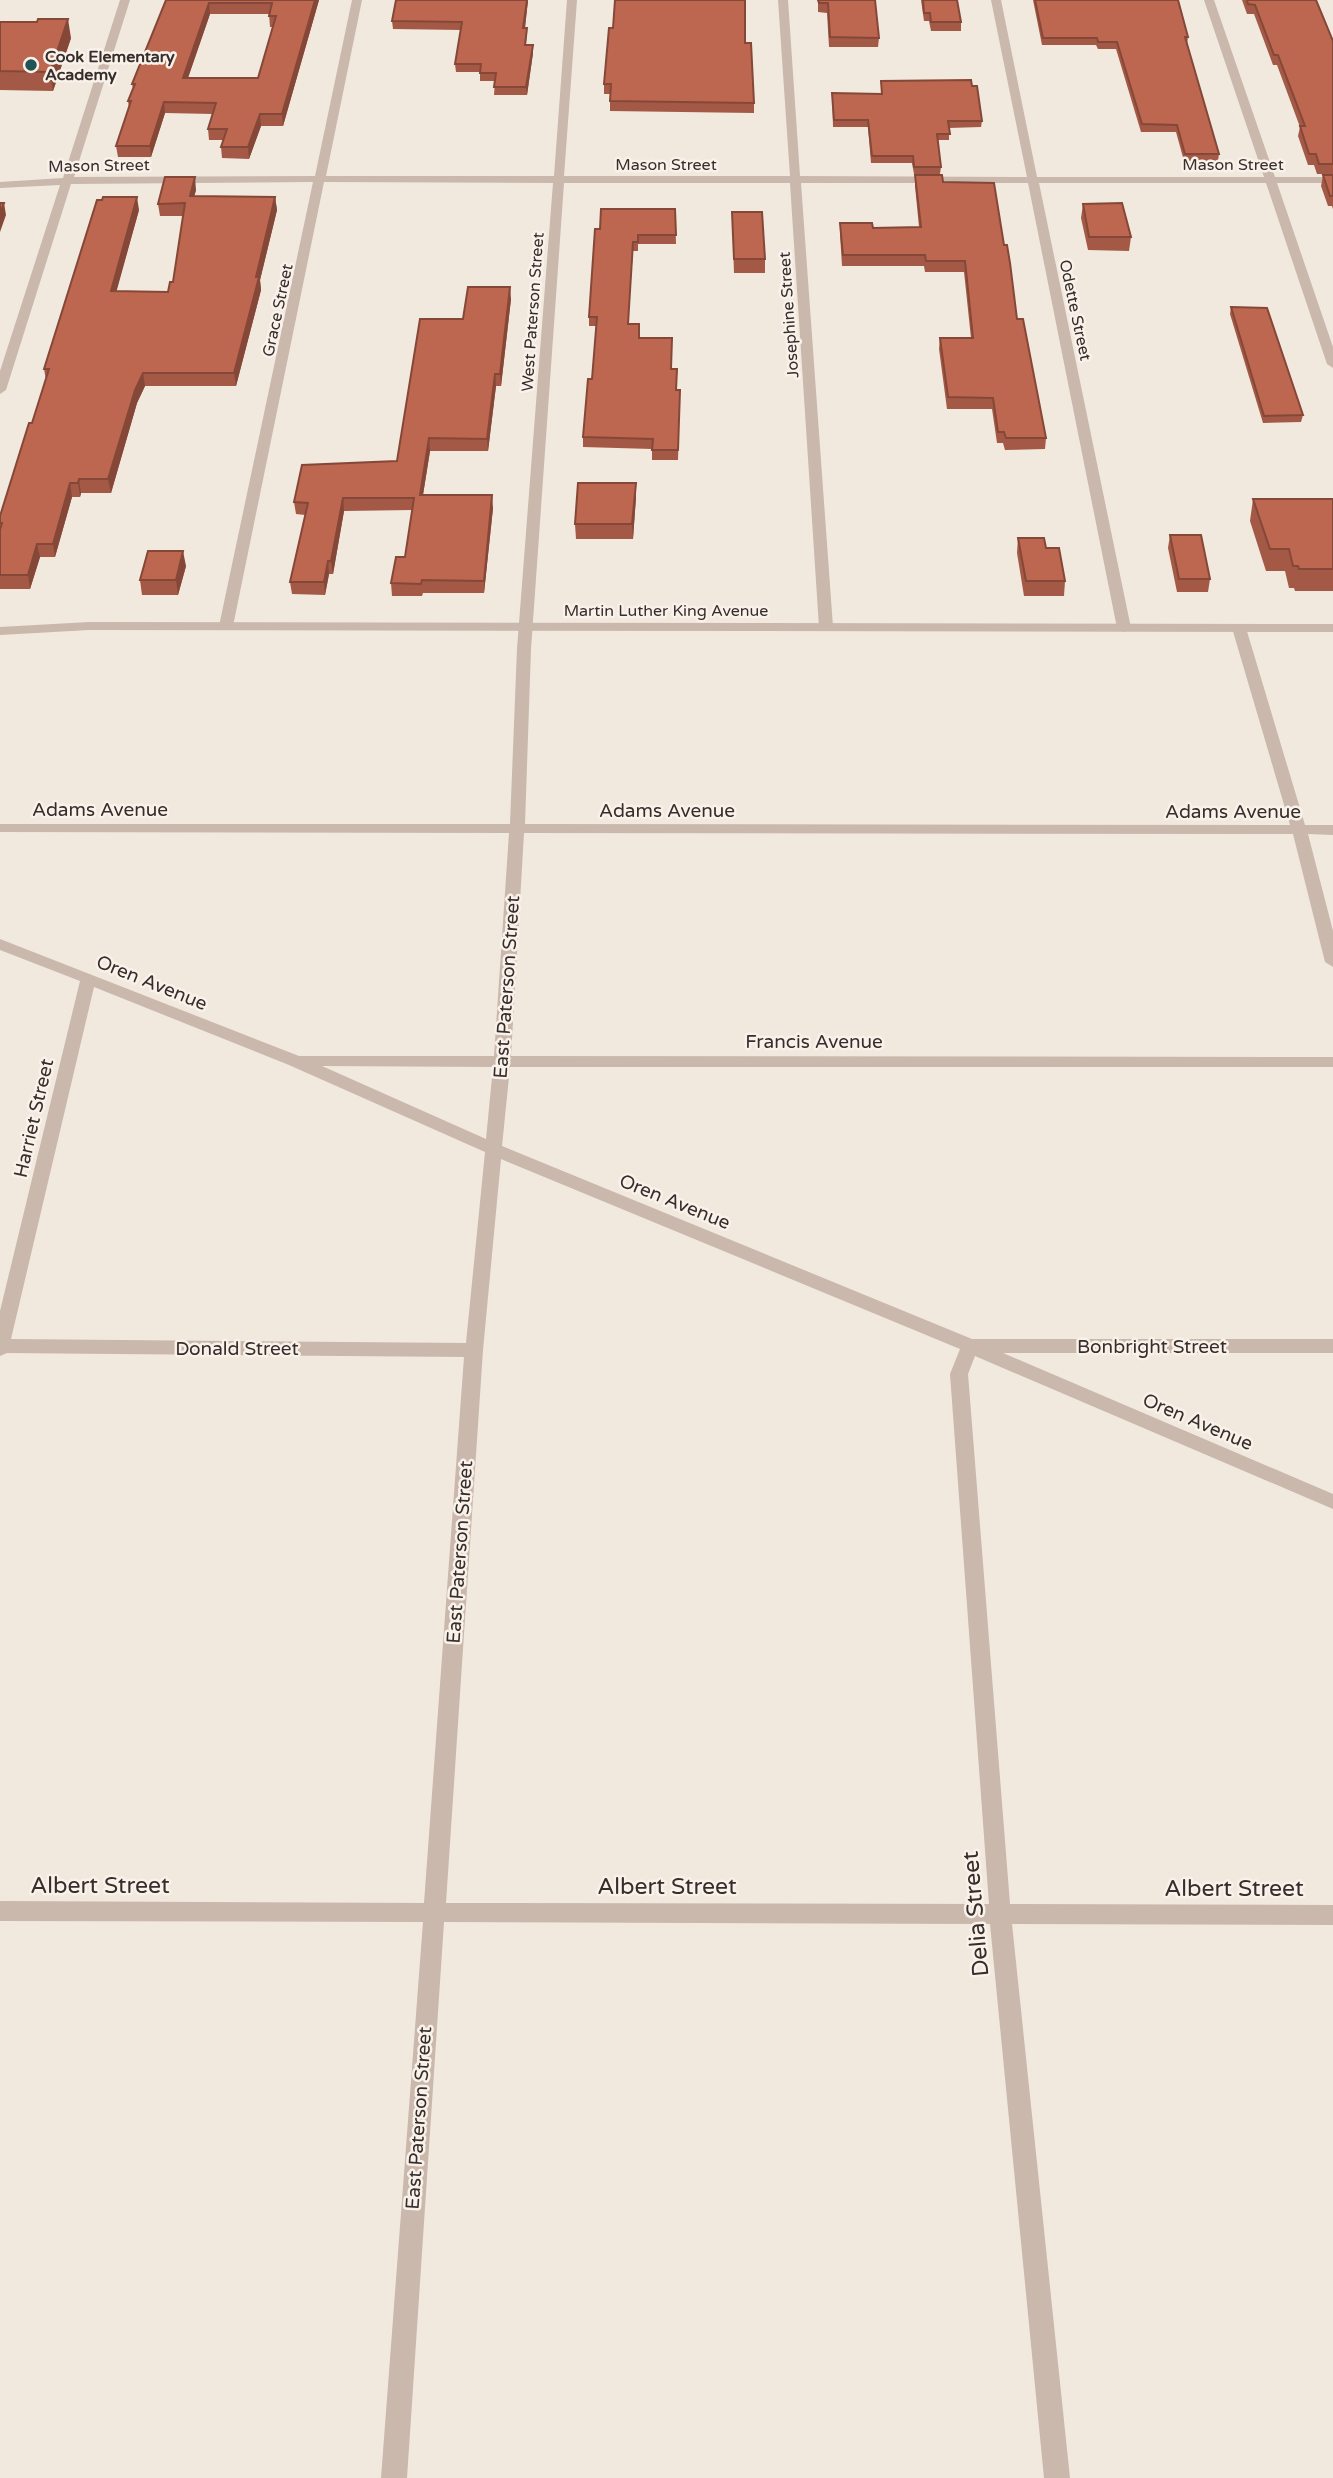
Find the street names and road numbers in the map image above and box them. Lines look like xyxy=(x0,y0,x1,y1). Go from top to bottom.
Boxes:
street label: Mason Street xyxy=(48,155,150,177)
street label: Mason Street xyxy=(615,155,717,175)
street label: Mason Street xyxy=(1182,155,1284,175)
street label: West Paterson Street xyxy=(517,232,549,392)
street label: Josephine Street xyxy=(775,251,803,379)
street label: Odette Street xyxy=(1055,258,1096,363)
street label: Grace Street xyxy=(258,262,298,359)
street label: Martin Luther King Avenue xyxy=(564,601,768,621)
street label: Adams Avenue xyxy=(32,799,168,821)
street label: Adams Avenue xyxy=(599,800,735,822)
street label: Adams Avenue xyxy=(1165,801,1301,823)
street label: East Paterson Street xyxy=(490,895,524,1079)
street label: Oren Avenue xyxy=(93,951,210,1015)
street label: Francis Avenue xyxy=(745,1031,883,1053)
street label: Harriet Street xyxy=(10,1057,58,1180)
street label: Oren Avenue xyxy=(616,1170,733,1234)
street label: Bonbright Street xyxy=(1077,1336,1227,1358)
street label: Donald Street xyxy=(175,1338,299,1360)
street label: Oren Avenue xyxy=(1139,1389,1256,1455)
street label: East Paterson Street xyxy=(443,1460,477,1644)
street label: Delia Street xyxy=(957,1850,995,1978)
street label: Albert Street xyxy=(30,1872,170,1900)
street label: Albert Street xyxy=(597,1873,737,1901)
street label: Albert Street xyxy=(1164,1875,1304,1903)
street label: East Paterson Street xyxy=(402,2026,436,2210)

